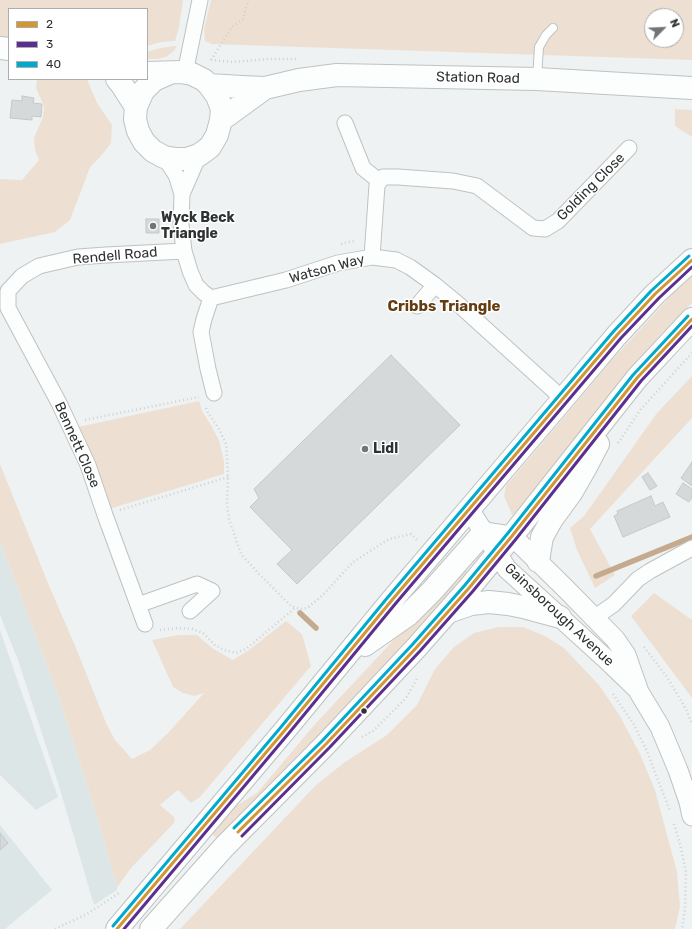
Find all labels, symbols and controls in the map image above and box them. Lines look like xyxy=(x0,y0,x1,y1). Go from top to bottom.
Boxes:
legend xyxy=(8,8,148,80)
north arrow xyxy=(644,8,684,48)
text: 2 xyxy=(46,17,53,31)
text: N xyxy=(667,17,682,30)
text: 3 xyxy=(46,37,53,51)
text: 40 xyxy=(46,57,61,71)
street label: Station Road xyxy=(436,69,520,87)
street label: Golding Close xyxy=(554,150,628,224)
place label: Wyck Beck Triangle xyxy=(161,210,235,242)
marker: Wyck Beck Triangle xyxy=(148,221,158,231)
street label: Rendell Road xyxy=(72,244,158,268)
street label: Watson Way xyxy=(287,251,367,287)
district label: Cribbs Triangle xyxy=(387,298,501,316)
street label: Bennett Close xyxy=(51,400,103,490)
place label: Lidl xyxy=(373,441,398,457)
marker: Lidl xyxy=(360,444,370,454)
street label: Gainsborough Avenue xyxy=(501,560,617,670)
unlabelled marker xyxy=(359,706,369,716)

